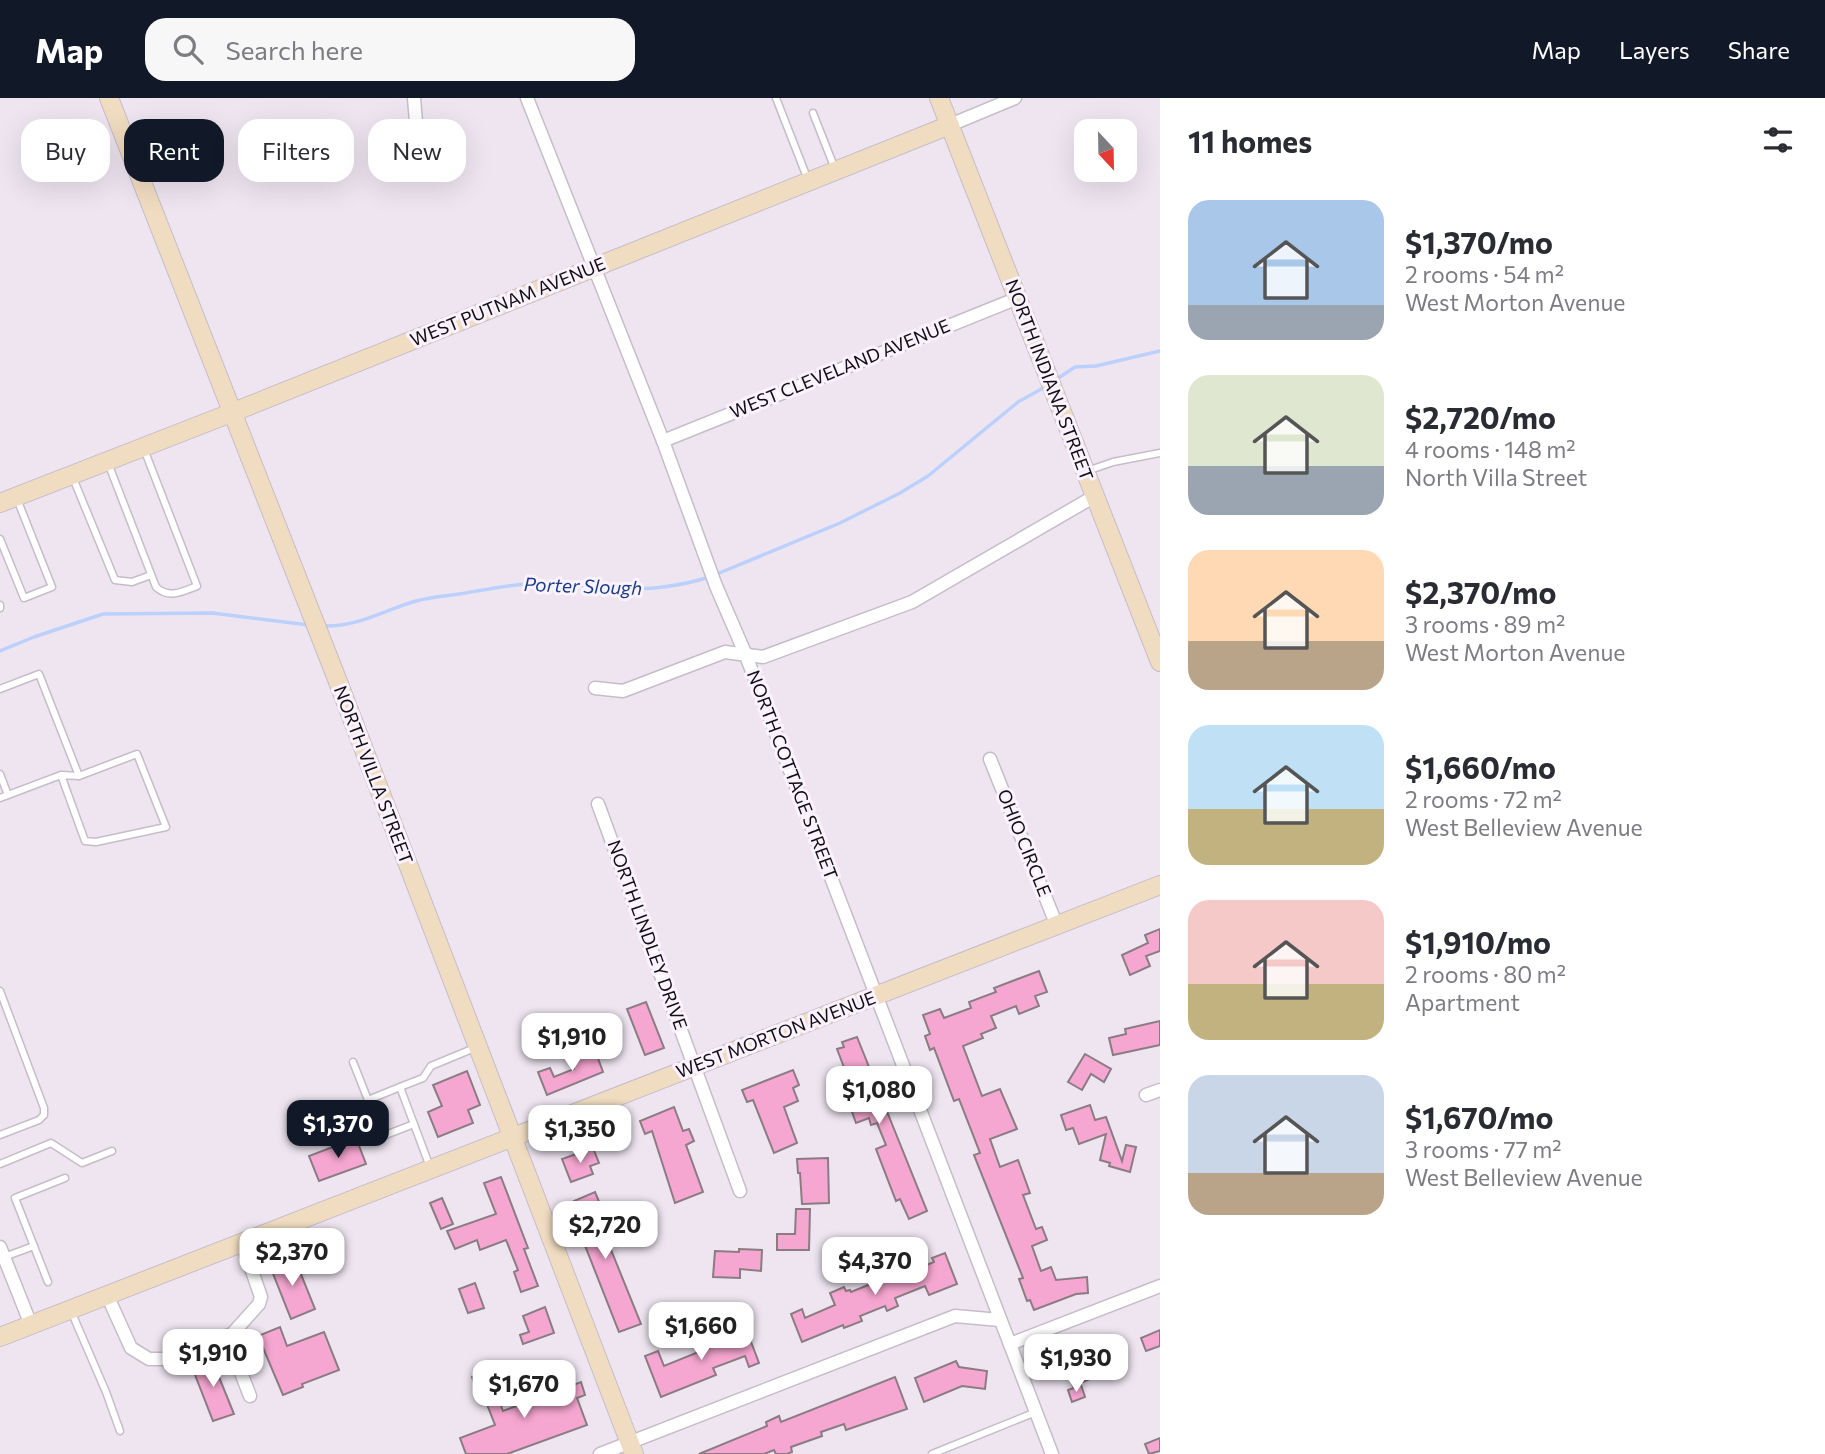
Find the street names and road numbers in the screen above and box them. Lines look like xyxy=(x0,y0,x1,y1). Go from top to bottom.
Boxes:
street label: WEST PUTNAM AVENUE xyxy=(407,252,608,350)
street label: NORTH INDIANA STREET xyxy=(1001,276,1099,483)
street label: WEST CLEVELAND AVENUE xyxy=(726,314,953,422)
street label: NORTH COTTAGE STREET xyxy=(743,667,843,882)
street label: NORTH VILLA STREET xyxy=(330,682,418,867)
street label: OHIO CIRCLE xyxy=(993,786,1056,900)
street label: NORTH LINDLEY DRIVE xyxy=(603,837,693,1032)
street label: WEST MORTON AVENUE xyxy=(673,986,879,1082)

